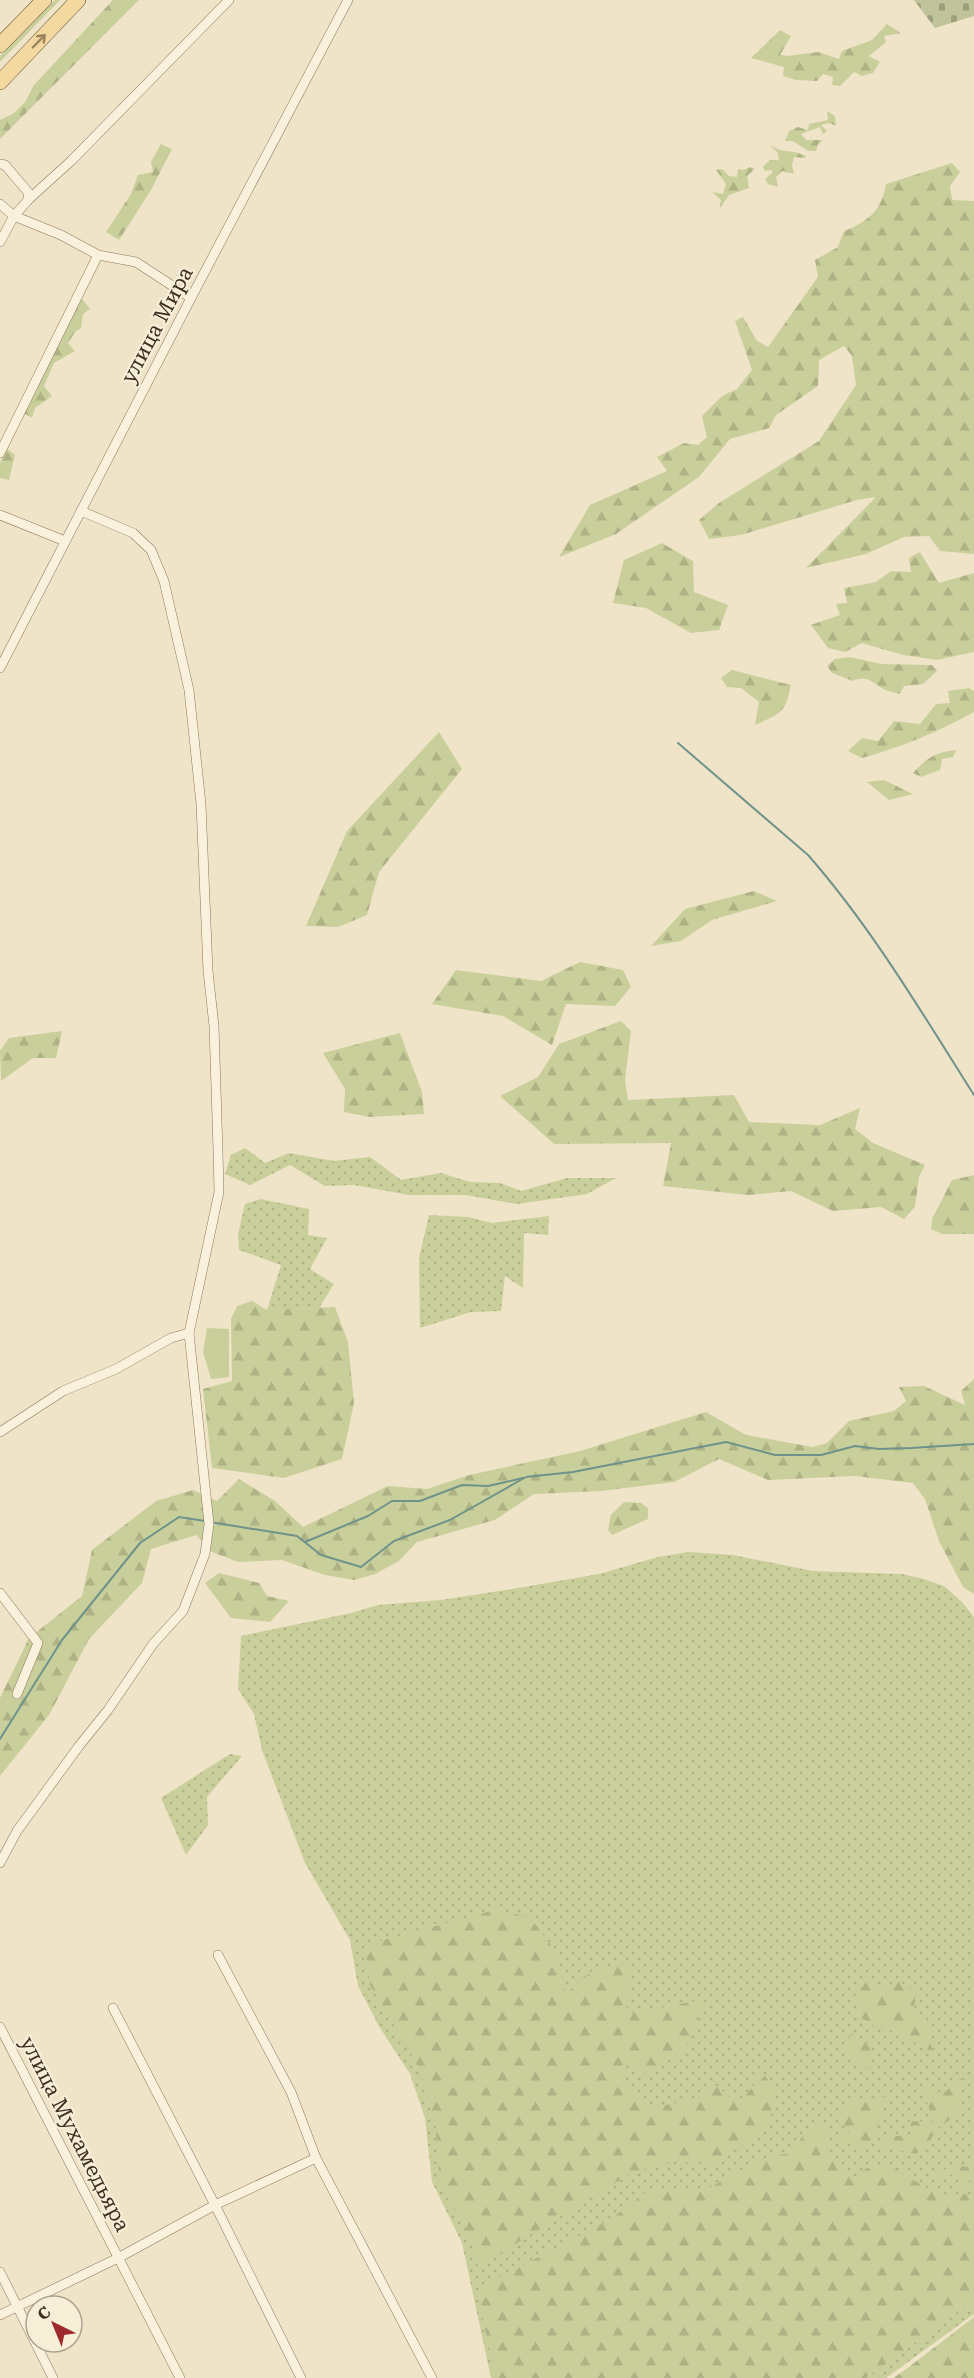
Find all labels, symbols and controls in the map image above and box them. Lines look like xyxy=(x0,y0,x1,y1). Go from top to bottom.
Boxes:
one-way arrow xyxy=(32,33,46,48)
street label: улица Мира xyxy=(116,262,198,387)
street label: улица Мухамедьяра xyxy=(15,2033,135,2236)
north arrow xyxy=(24,2294,84,2354)
text: С xyxy=(34,2303,55,2324)

